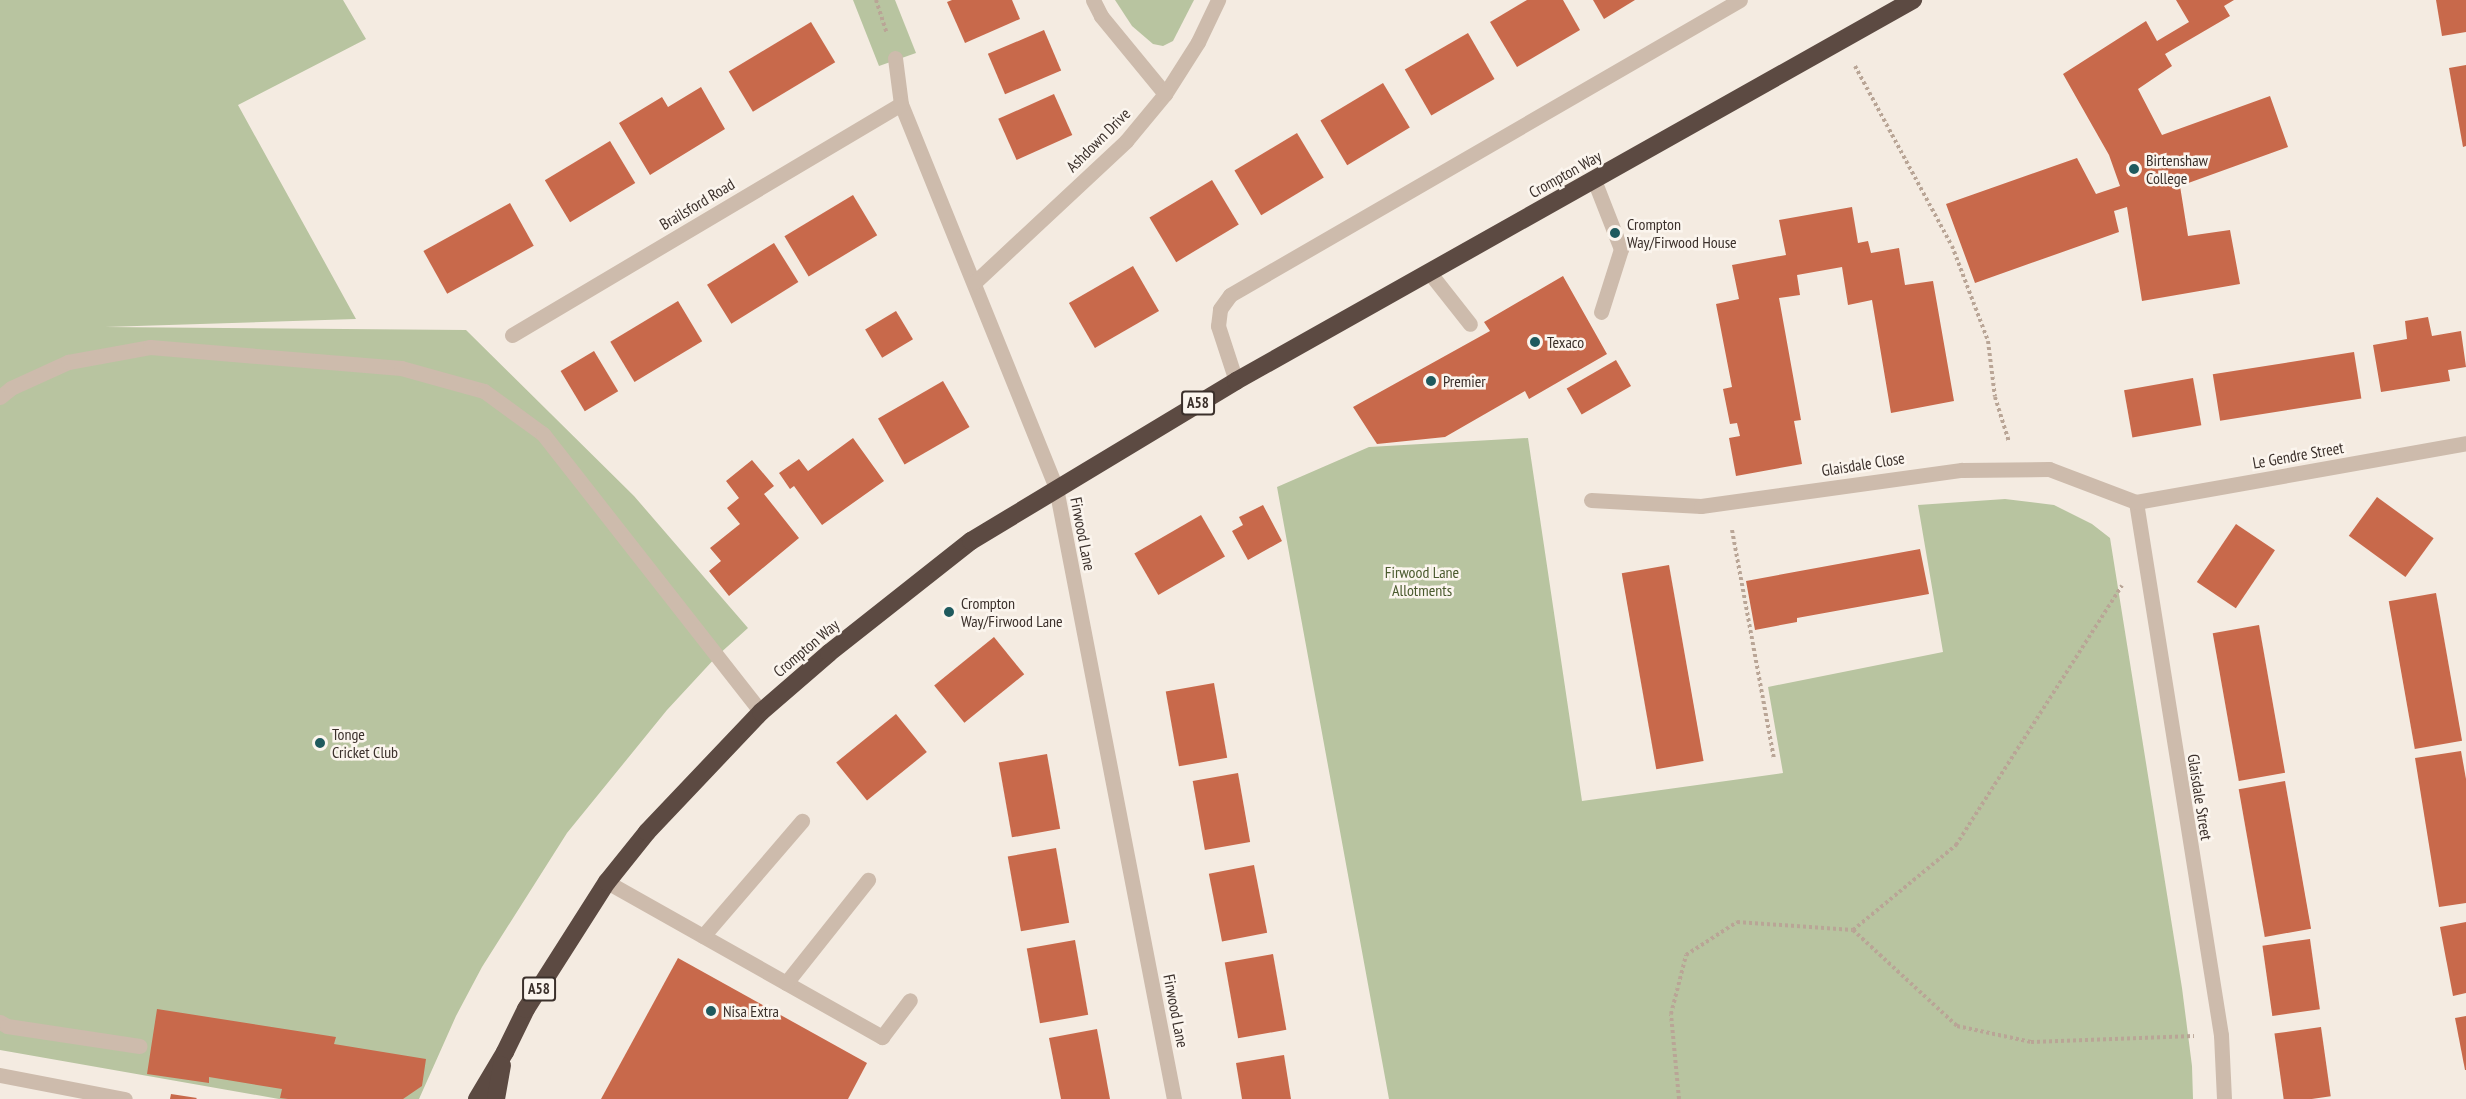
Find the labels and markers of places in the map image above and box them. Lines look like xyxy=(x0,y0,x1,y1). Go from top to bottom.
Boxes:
place label: Birtenshaw College xyxy=(2146,150,2208,188)
marker: Birtenshaw College xyxy=(2127,162,2141,176)
place label: Crompton Way/Firwood House xyxy=(1627,214,1737,252)
marker: Crompton Way/Firwood House xyxy=(1608,226,1622,240)
place label: Texaco xyxy=(1547,332,1584,352)
marker: Texaco xyxy=(1528,335,1542,349)
place label: Premier xyxy=(1443,371,1486,391)
marker: Premier xyxy=(1424,374,1438,388)
place label: Crompton Way/Firwood Lane xyxy=(961,593,1063,631)
marker: Crompton Way/Firwood Lane xyxy=(942,605,956,619)
place label: Tonge Cricket Club xyxy=(332,724,398,762)
marker: Tonge Cricket Club xyxy=(313,736,327,750)
place label: Nisa Extra xyxy=(723,1001,779,1021)
marker: Nisa Extra xyxy=(704,1004,718,1018)

